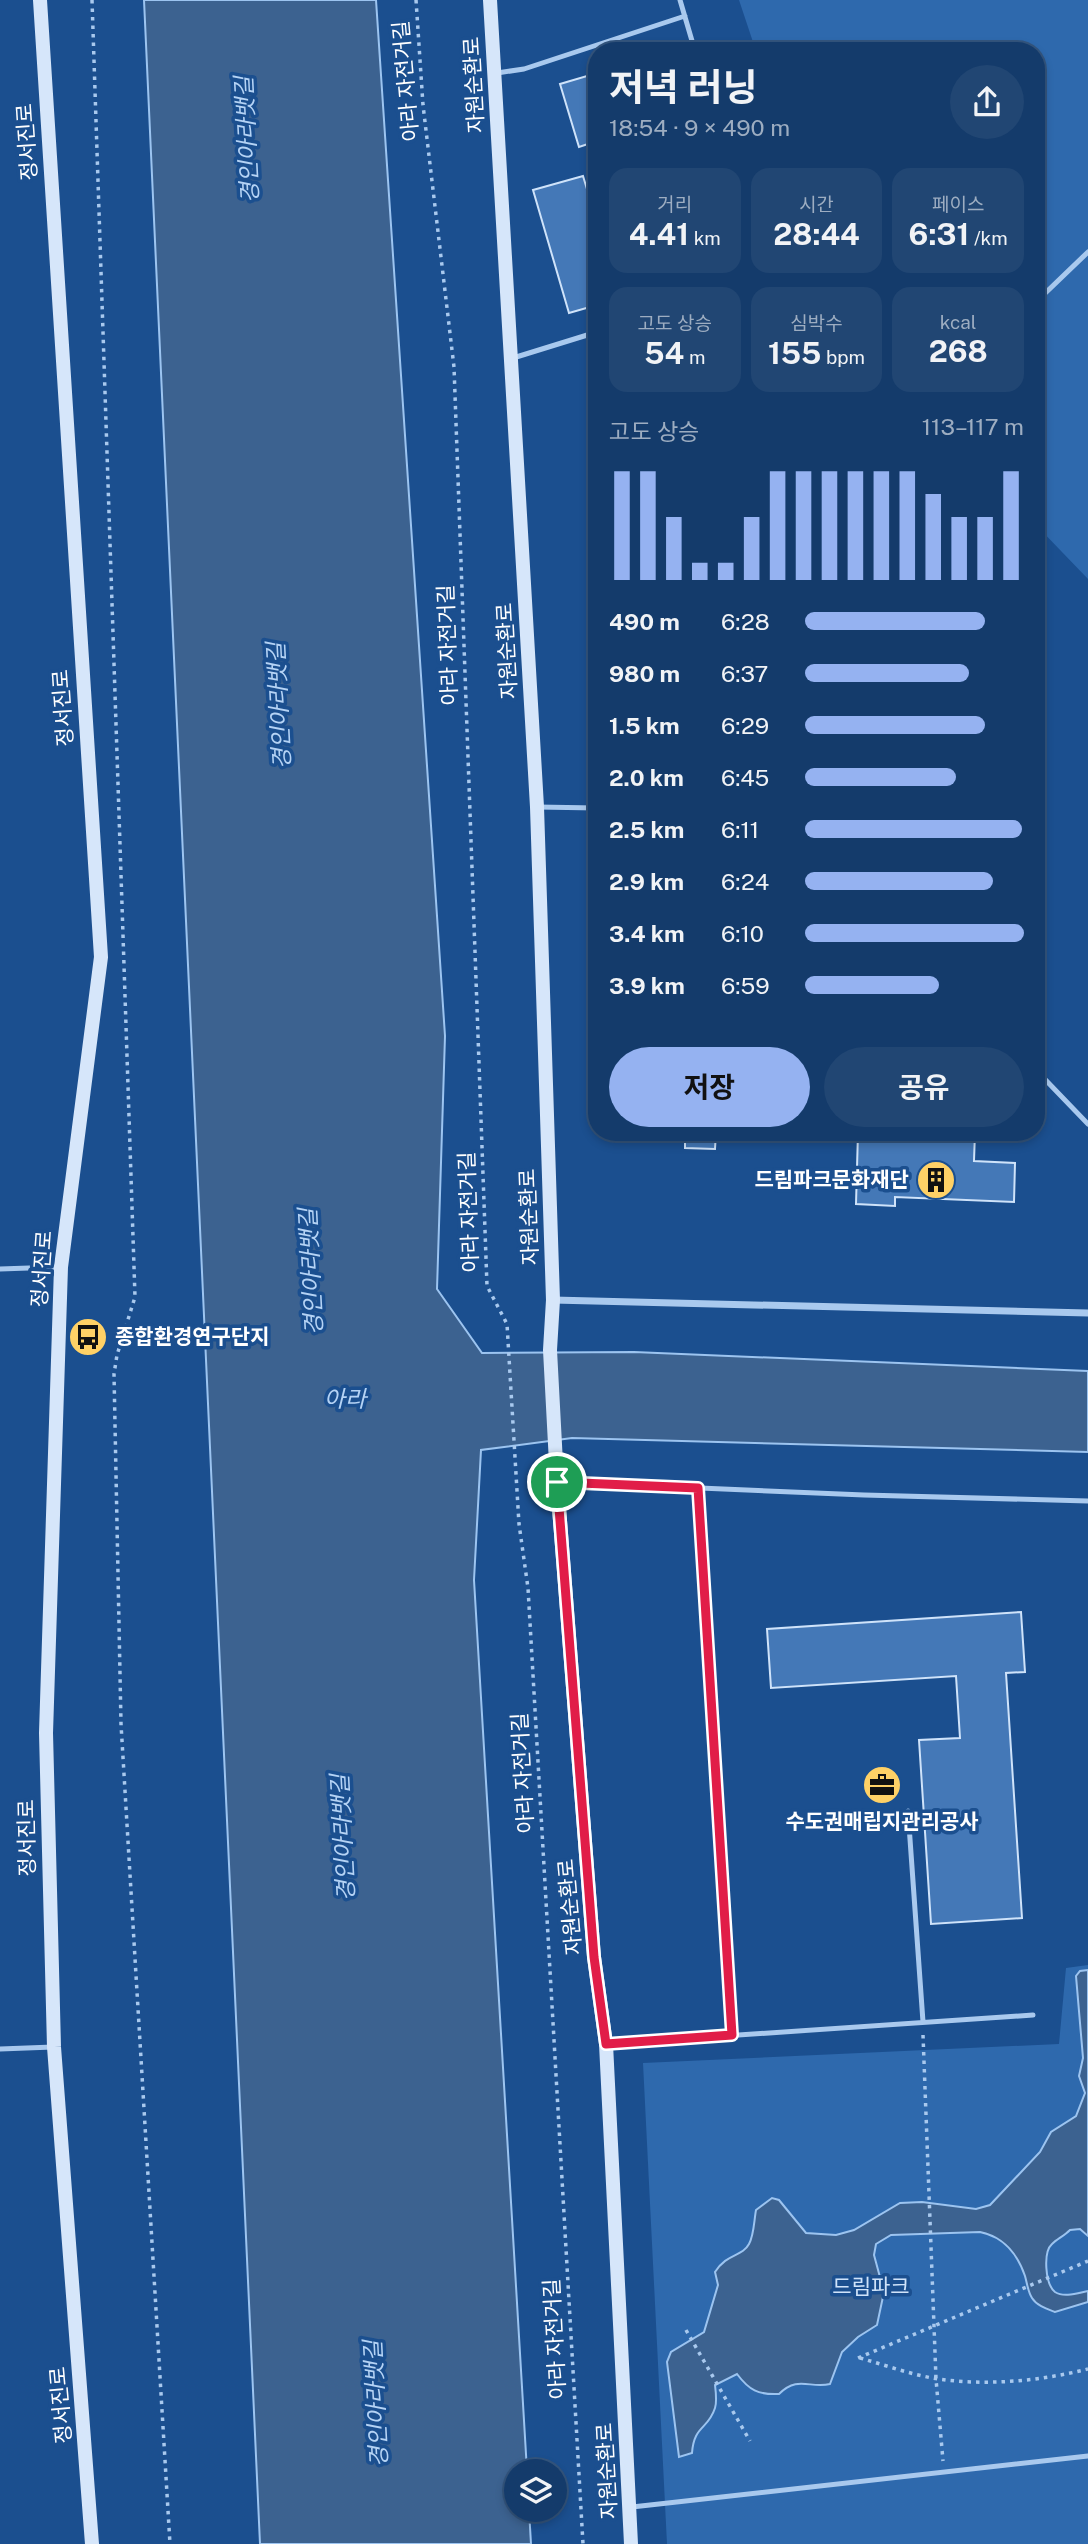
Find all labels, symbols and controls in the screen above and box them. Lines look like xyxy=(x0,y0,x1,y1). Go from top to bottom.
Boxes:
street label: 아라 자전거길 xyxy=(388,20,423,142)
street label: 자원순환로 xyxy=(458,36,489,134)
text: 저녁 러닝 xyxy=(609,65,757,110)
button: share xyxy=(950,65,1024,139)
water label: 경인아라뱃길 xyxy=(230,74,263,204)
street label: 정서진로 xyxy=(11,103,42,181)
text: 18:54 · 9 × 490 m xyxy=(609,114,790,141)
text: 거리 xyxy=(657,193,692,215)
text: 시간 xyxy=(799,193,834,215)
text: 페이스 xyxy=(932,193,984,215)
text: 4.41 xyxy=(629,216,689,252)
text: 28:44 xyxy=(773,216,860,252)
text: 6:31 xyxy=(909,216,969,252)
text: km xyxy=(689,227,721,249)
text: /km xyxy=(969,227,1008,249)
text: kcal xyxy=(940,311,977,333)
text: 고도 상승 xyxy=(638,312,712,334)
text: 심박수 xyxy=(790,312,843,334)
text: 268 xyxy=(929,333,988,369)
text: 54 xyxy=(644,335,684,371)
text: 155 xyxy=(768,335,821,371)
text: m xyxy=(684,346,705,368)
text: bpm xyxy=(821,346,865,368)
text: 113–117 m xyxy=(922,413,1024,440)
text: 고도 상승 xyxy=(609,418,699,445)
street label: 아라 자전거길 xyxy=(433,584,462,706)
street label: 자원순환로 xyxy=(491,602,522,700)
text: 490 m xyxy=(609,608,680,635)
text: 6:28 xyxy=(721,608,770,635)
water label: 경인아라뱃길 xyxy=(262,640,295,770)
text: 980 m xyxy=(609,660,680,687)
text: 6:37 xyxy=(721,660,768,687)
street label: 정서진로 xyxy=(47,669,78,747)
text: 1.5 km xyxy=(609,712,680,739)
text: 6:29 xyxy=(721,712,769,739)
text: 2.0 km xyxy=(609,764,684,791)
text: 6:45 xyxy=(721,764,769,791)
text: 2.5 km xyxy=(609,816,684,843)
text: 6:11 xyxy=(721,816,759,843)
text: 2.9 km xyxy=(609,868,684,895)
text: 6:24 xyxy=(721,868,769,895)
text: 3.4 km xyxy=(609,920,685,947)
text: 6:10 xyxy=(721,920,764,947)
text: 3.9 km xyxy=(609,972,685,999)
text: 6:59 xyxy=(721,972,770,999)
button: 저장 xyxy=(609,1047,810,1127)
button: 공유 xyxy=(824,1047,1024,1127)
street label: 아라 자전거길 xyxy=(454,1151,483,1273)
building icon: 드림파크문화재단 xyxy=(915,1159,957,1201)
place label: 드림파크문화재단 xyxy=(754,1167,909,1192)
street label: 자원순환로 xyxy=(514,1168,543,1266)
water label: 경인아라뱃길 xyxy=(294,1206,327,1336)
street label: 정서진로 xyxy=(26,1230,57,1308)
bus stop icon: 종합환경연구단지 xyxy=(67,1316,109,1358)
place label: 종합환경연구단지 xyxy=(115,1324,270,1349)
water label: 아라 xyxy=(324,1385,369,1412)
pin xyxy=(527,1452,587,1512)
icon: arrive xyxy=(538,1463,576,1501)
street label: 아라 자전거길 xyxy=(507,1712,538,1834)
office icon: 수도권매립지관리공사 xyxy=(861,1764,903,1806)
water label: 경인아라뱃길 xyxy=(326,1772,359,1902)
street label: 정서진로 xyxy=(13,1799,40,1877)
place label: 수도권매립지관리공사 xyxy=(785,1809,979,1834)
street label: 자원순환로 xyxy=(553,1858,586,1956)
park label: 드림파크 xyxy=(832,2274,910,2299)
street label: 아라 자전거길 xyxy=(539,2278,570,2400)
water label: 경인아라뱃길 xyxy=(359,2338,392,2468)
street label: 정서진로 xyxy=(45,2365,76,2445)
street label: 자원순환로 xyxy=(591,2422,622,2520)
map controls xyxy=(504,2459,567,2522)
button: layers xyxy=(504,2459,567,2522)

